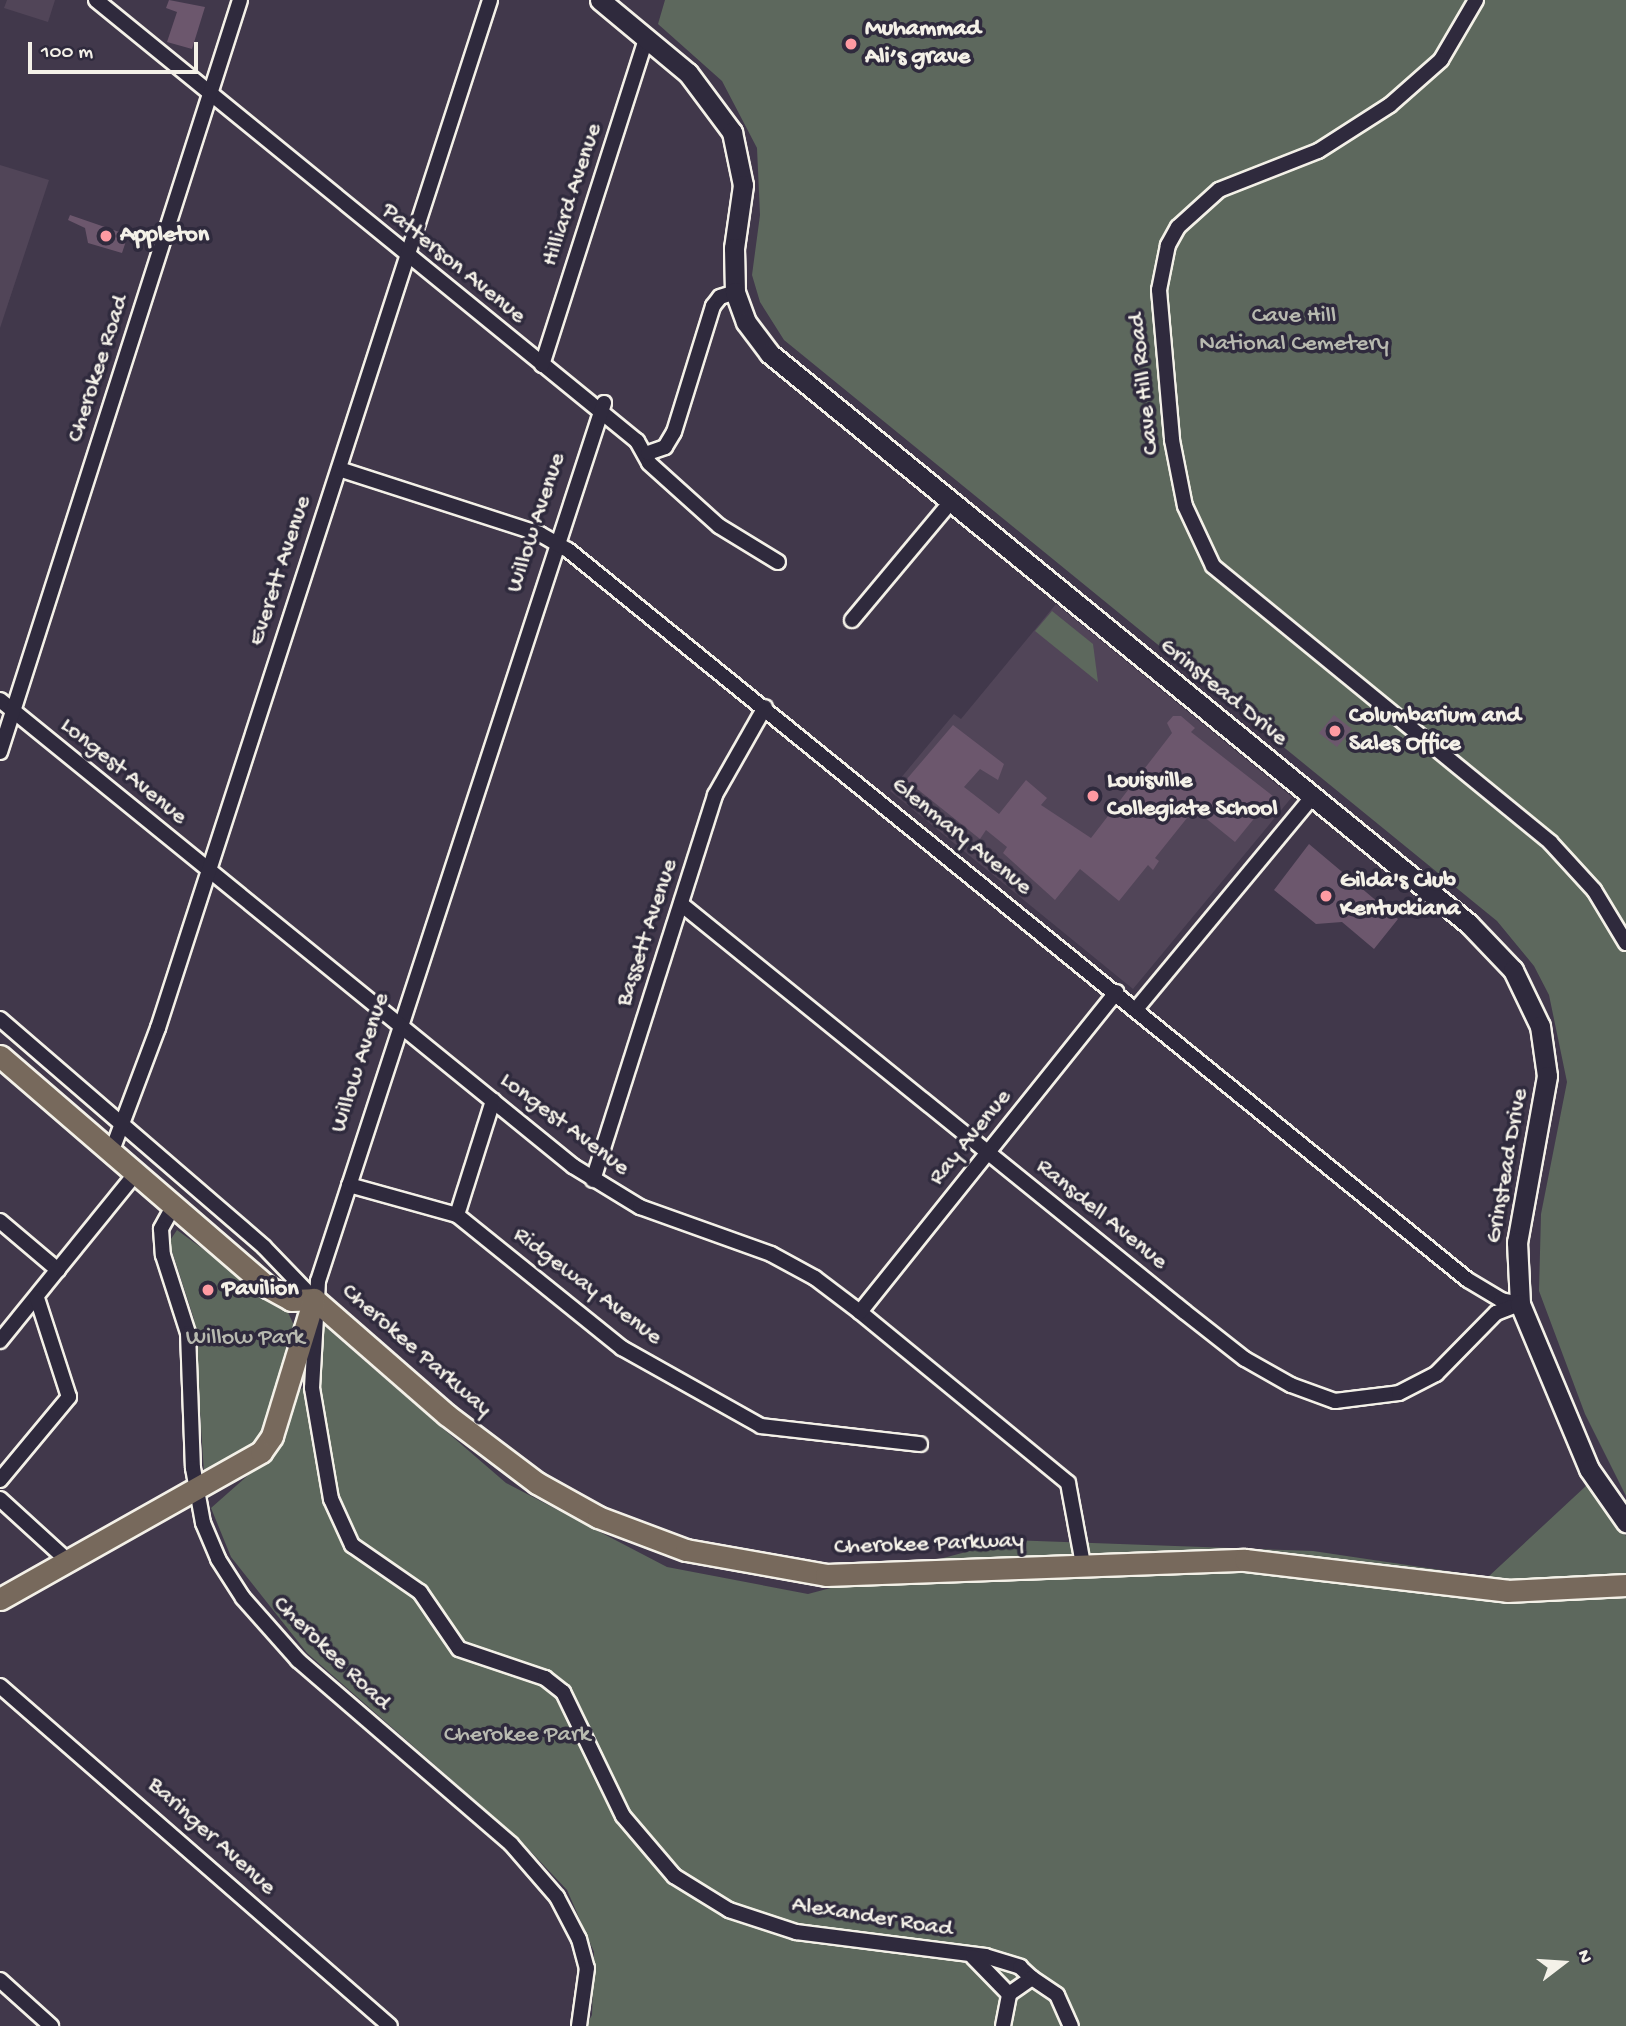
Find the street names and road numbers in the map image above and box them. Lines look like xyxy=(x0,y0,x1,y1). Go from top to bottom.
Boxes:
street label: Hilliard Avenue xyxy=(536,120,610,270)
street label: Patterson Avenue xyxy=(375,197,531,331)
street label: Cherokee Road xyxy=(62,292,136,446)
street label: Cave Hill Road xyxy=(1123,312,1167,456)
street label: Willow Avenue xyxy=(501,450,573,596)
street label: Everett Avenue xyxy=(243,492,319,650)
street label: Grinstead Drive xyxy=(1153,633,1293,753)
street label: Longest Avenue xyxy=(54,712,192,832)
street label: Glenmary Avenue xyxy=(885,771,1037,903)
street label: Bassett Avenue xyxy=(611,856,685,1010)
street label: Willow Avenue xyxy=(325,990,397,1136)
street label: Longest Avenue xyxy=(493,1067,635,1183)
street label: Ray Avenue xyxy=(923,1084,1019,1192)
street label: Grinstead Drive xyxy=(1480,1086,1536,1246)
street label: Ransdell Avenue xyxy=(1029,1153,1173,1277)
street label: Ridgeway Avenue xyxy=(507,1221,667,1353)
street label: Cherokee Parkway xyxy=(335,1278,497,1424)
street label: Cherokee Parkway xyxy=(834,1527,1024,1563)
street label: Cherokee Road xyxy=(266,1591,396,1717)
street label: Baringer Avenue xyxy=(141,1772,281,1902)
street label: Alexander Road xyxy=(790,1891,954,1945)

